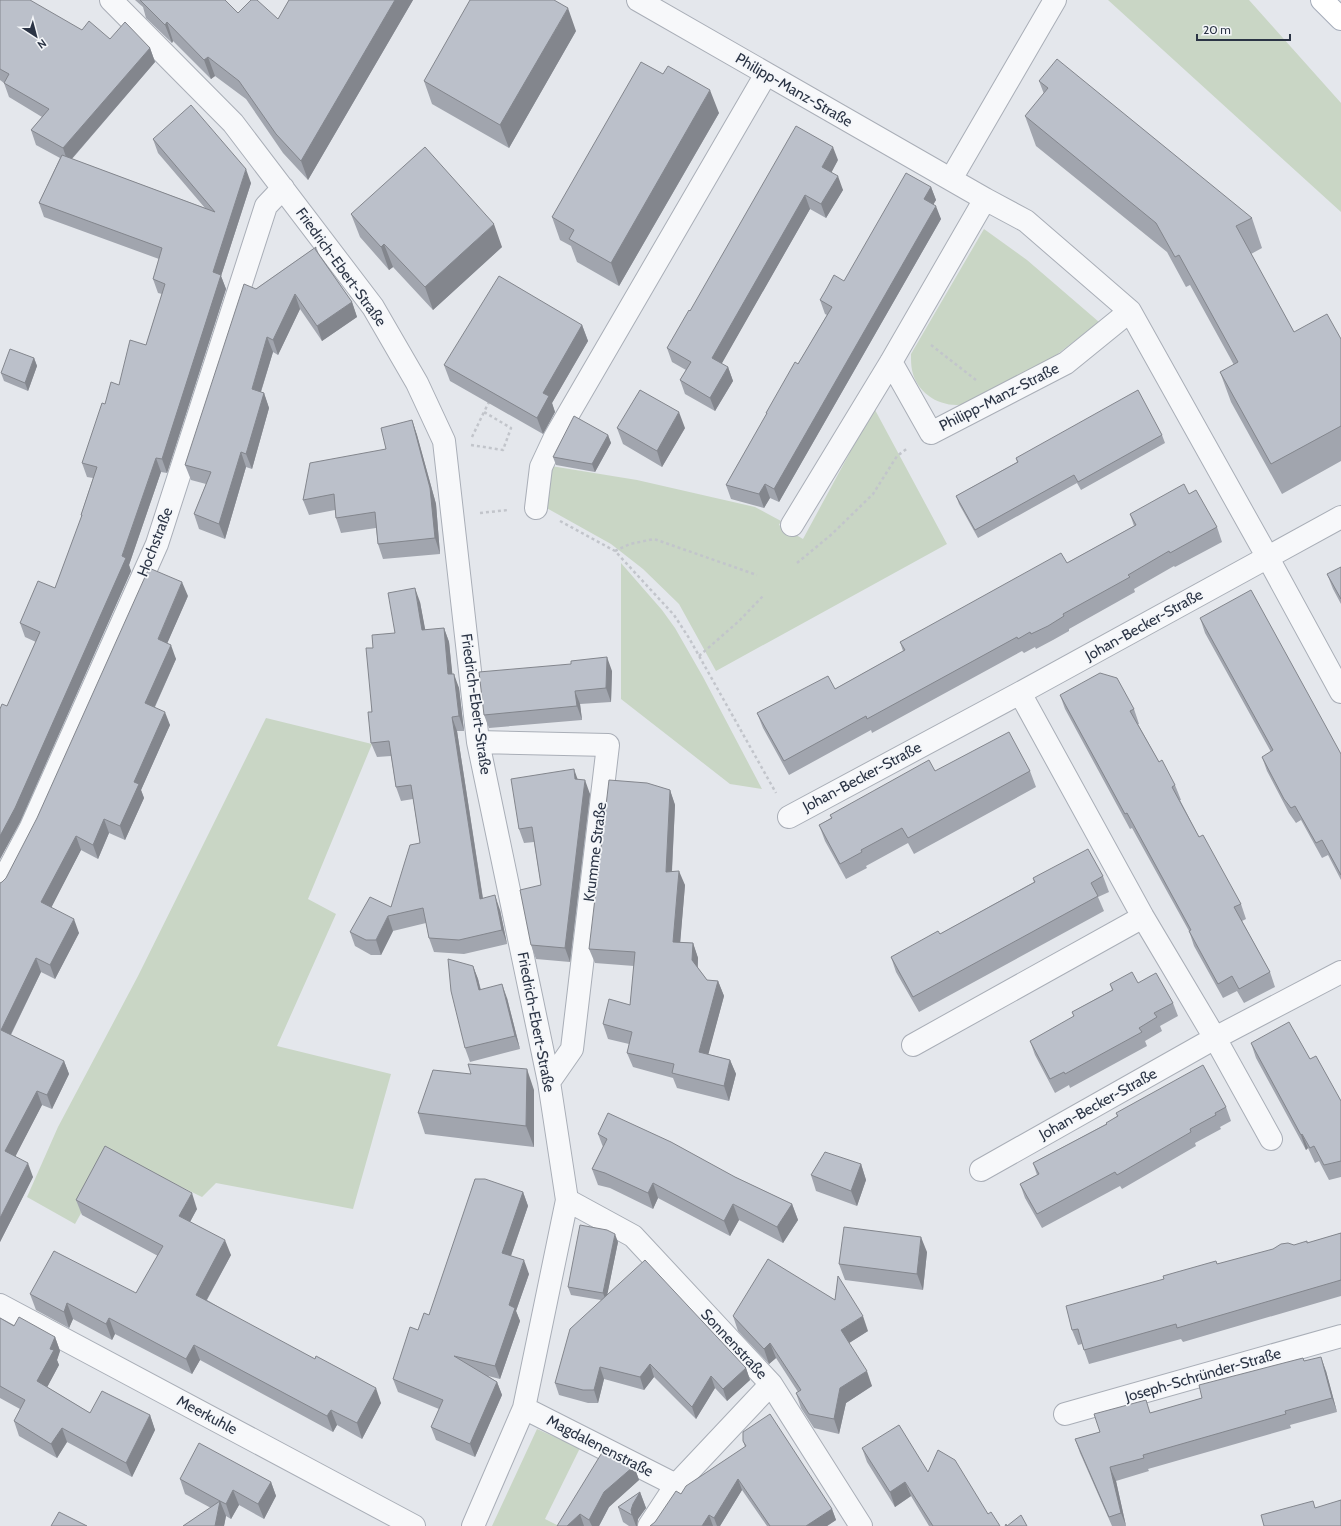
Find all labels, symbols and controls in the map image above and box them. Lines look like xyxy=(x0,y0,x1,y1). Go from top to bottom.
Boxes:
north arrow xyxy=(16,16,56,56)
scale bar xyxy=(1197,16,1290,42)
text: 20 m xyxy=(1203,22,1231,37)
text: N xyxy=(35,36,49,52)
street label: Philipp-Manz-Straße xyxy=(732,49,856,131)
street label: Friedrich-Ebert-Straße xyxy=(292,204,390,330)
street label: Philipp-Manz-Straße xyxy=(936,359,1062,435)
street label: Hochstraße xyxy=(134,504,177,579)
street label: Johan-Becker-Straße xyxy=(1081,585,1206,665)
street label: Friedrich-Ebert-Straße xyxy=(457,632,495,776)
street label: Johan-Becker-Straße xyxy=(799,738,925,816)
street label: Krumme Straße xyxy=(580,801,610,903)
street label: Friedrich-Ebert-Straße xyxy=(514,950,558,1094)
street label: Johan-Becker-Straße xyxy=(1035,1064,1160,1144)
street label: Sonnenstraße xyxy=(697,1305,771,1383)
street label: Joseph-Schründer-Straße xyxy=(1122,1344,1283,1406)
street label: Meerkuhle xyxy=(174,1392,241,1439)
street label: Magdalenenstraße xyxy=(544,1411,657,1481)

